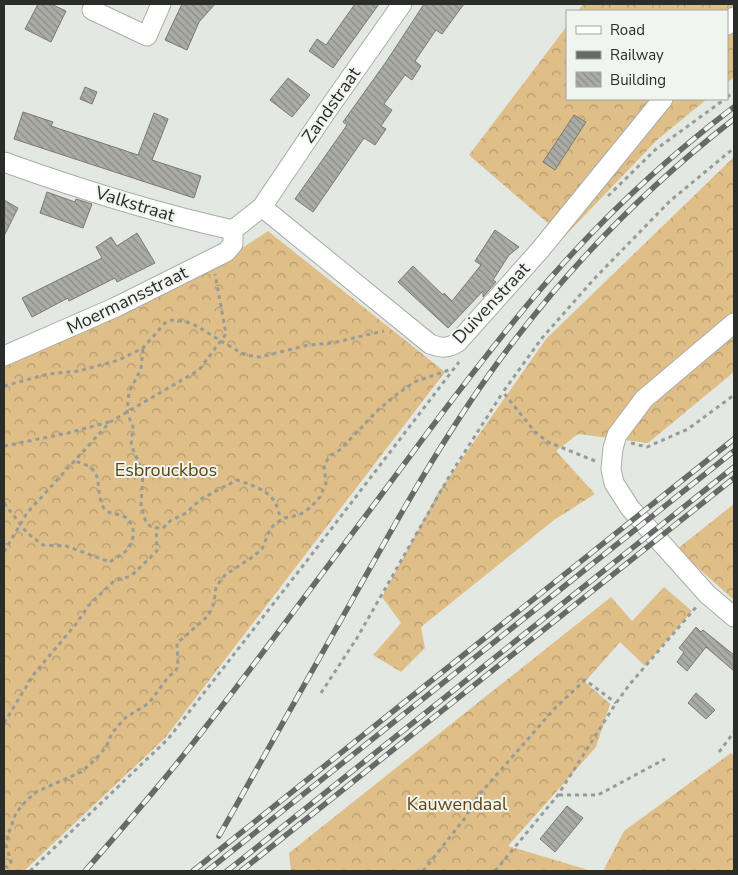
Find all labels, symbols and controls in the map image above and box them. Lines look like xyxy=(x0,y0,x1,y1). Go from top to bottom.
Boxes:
legend xyxy=(566,10,728,100)
text: Road xyxy=(610,20,645,40)
text: Railway xyxy=(610,45,664,65)
street label: Zandstraat xyxy=(296,62,366,148)
text: Building xyxy=(610,70,666,90)
street label: Valkstraat xyxy=(91,180,178,228)
street label: Duivenstraat xyxy=(447,257,535,349)
street label: Moermansstraat xyxy=(62,260,192,340)
park label: Esbrouckbos xyxy=(115,458,217,482)
park label: Kauwendaal xyxy=(407,792,508,816)

